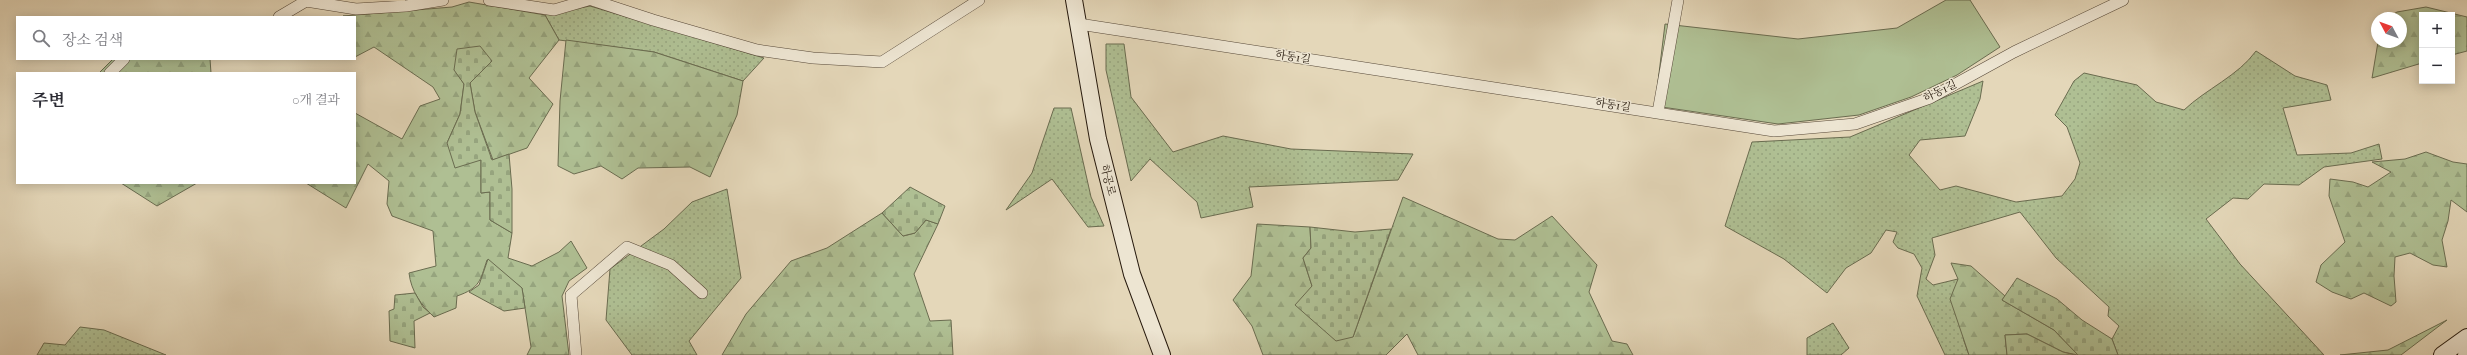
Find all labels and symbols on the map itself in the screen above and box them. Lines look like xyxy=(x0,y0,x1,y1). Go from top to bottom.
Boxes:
north arrow xyxy=(2371,12,2407,48)
street label: 하동1길 xyxy=(1274,48,1312,66)
street label: 하동1길 xyxy=(1921,77,1959,105)
street label: 하동1길 xyxy=(1594,96,1632,114)
street label: 하공로 xyxy=(1098,163,1118,197)

